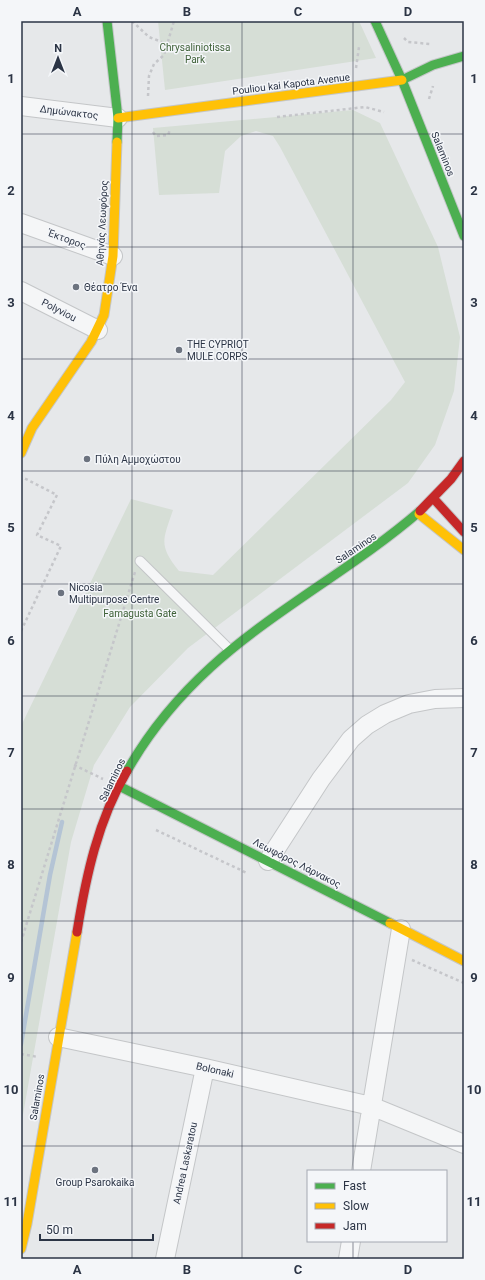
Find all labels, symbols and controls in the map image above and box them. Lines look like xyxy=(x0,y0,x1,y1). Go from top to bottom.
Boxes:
text: A xyxy=(73,4,82,19)
text: B xyxy=(183,4,191,19)
text: C xyxy=(294,4,303,19)
text: D xyxy=(404,4,412,19)
north arrow xyxy=(38,38,78,78)
text: N xyxy=(54,42,62,55)
park label: Chrysaliniotissa Park xyxy=(160,42,230,65)
text: 1 xyxy=(7,71,15,86)
street label: Pouliou kai Kapota Avenue xyxy=(232,71,350,97)
text: 1 xyxy=(470,71,478,86)
street label: Δημώνακτος xyxy=(39,103,99,122)
street label: Salaminos xyxy=(429,130,457,178)
street label: Αθηνάς Λεωφόρος xyxy=(94,180,111,266)
text: 2 xyxy=(7,183,15,198)
text: 2 xyxy=(470,183,478,198)
street label: Έκτορος xyxy=(45,227,87,252)
marker: Θέατρο Ένα xyxy=(71,282,81,292)
place label: Θέατρο Ένα xyxy=(84,282,138,293)
text: 3 xyxy=(7,295,15,310)
text: 3 xyxy=(470,295,478,310)
street label: Polyviou xyxy=(40,297,78,323)
place label: THE CYPRIOT MULE CORPS xyxy=(187,339,249,362)
marker: THE CYPRIOT MULE CORPS xyxy=(174,345,184,355)
text: 4 xyxy=(7,408,15,423)
text: 4 xyxy=(470,408,478,423)
marker: Πύλη Αμμοχώστου xyxy=(82,454,92,464)
place label: Πύλη Αμμοχώστου xyxy=(95,454,181,465)
text: 5 xyxy=(7,520,15,535)
text: 5 xyxy=(470,520,478,535)
street label: Salaminos xyxy=(334,530,378,566)
place label: Nicosia Multipurpose Centre xyxy=(69,582,159,605)
marker: Nicosia Multipurpose Centre xyxy=(56,588,66,598)
park label: Famagusta Gate xyxy=(103,608,177,619)
text: 6 xyxy=(7,633,15,648)
text: 6 xyxy=(470,633,478,648)
text: 7 xyxy=(7,745,15,760)
text: 7 xyxy=(470,745,478,760)
street label: Salaminos xyxy=(97,757,127,803)
street label: Λεωφόρος Λάρνακος xyxy=(251,836,343,891)
text: 8 xyxy=(7,857,15,872)
text: 8 xyxy=(470,857,478,872)
text: 9 xyxy=(7,970,15,985)
text: 9 xyxy=(470,970,478,985)
street label: Bolonaki xyxy=(195,1060,235,1080)
street label: Salaminos xyxy=(28,1073,46,1121)
text: 10 xyxy=(4,1082,18,1097)
text: 10 xyxy=(467,1082,481,1097)
street label: Andrea Laskaratou xyxy=(171,1121,199,1205)
marker: Group Psarokaika xyxy=(90,1165,100,1175)
legend xyxy=(307,1170,447,1242)
place label: Group Psarokaika xyxy=(56,1177,134,1188)
text: Fast xyxy=(343,1179,366,1193)
text: 11 xyxy=(4,1194,18,1209)
text: 11 xyxy=(467,1194,481,1209)
text: Slow xyxy=(343,1199,369,1213)
scale bar xyxy=(40,1216,153,1242)
text: Jam xyxy=(343,1219,367,1233)
text: 50 m xyxy=(46,1223,73,1237)
text: A xyxy=(73,1262,82,1277)
text: B xyxy=(183,1262,191,1277)
text: C xyxy=(294,1262,303,1277)
text: D xyxy=(404,1262,412,1277)

